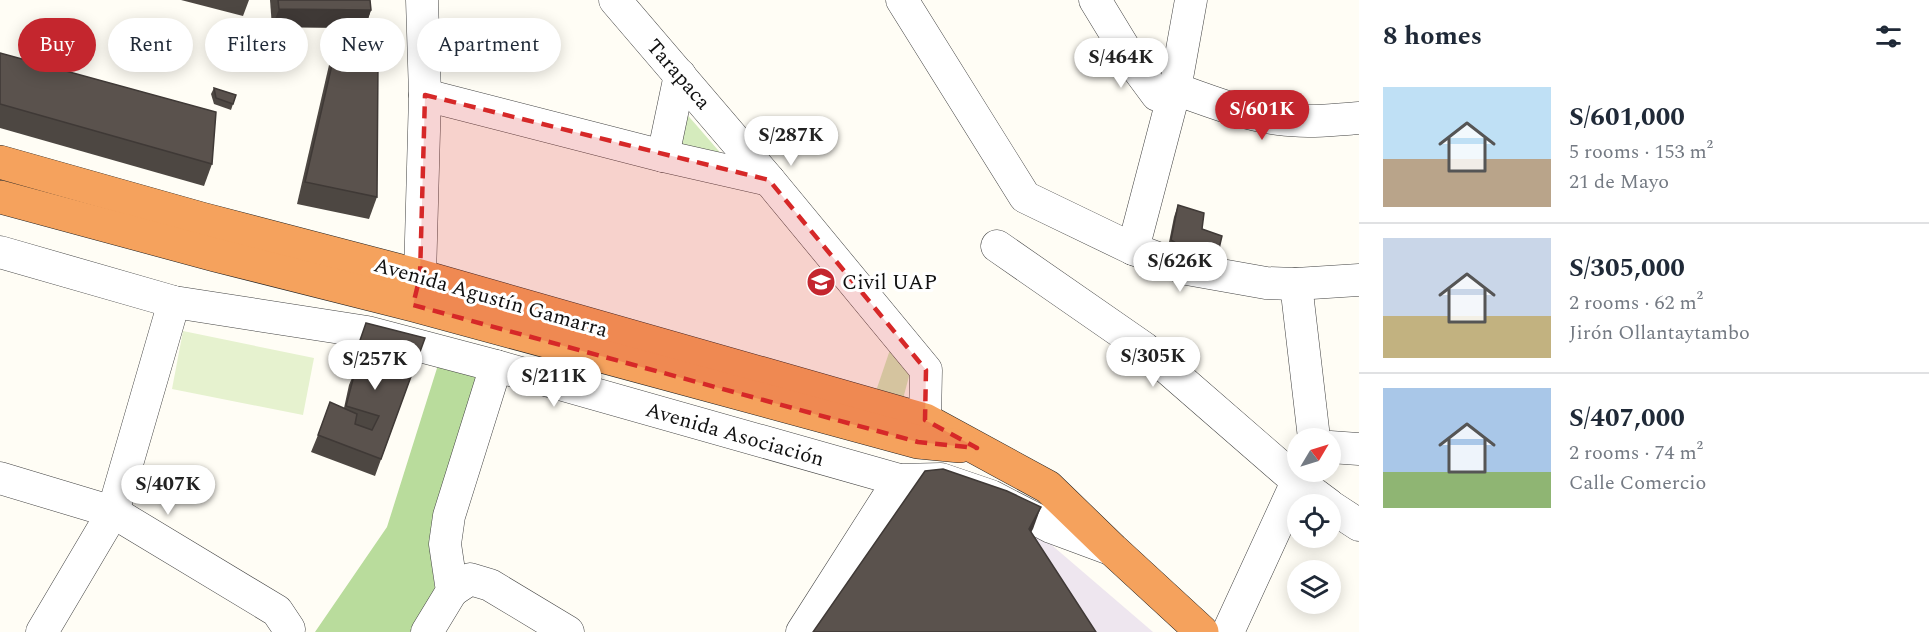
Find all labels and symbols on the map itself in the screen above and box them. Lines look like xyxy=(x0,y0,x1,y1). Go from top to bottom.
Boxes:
street label: Tarapaca xyxy=(638,32,719,118)
pin: S/464K xyxy=(1072,38,1170,89)
pin: S/601K xyxy=(1213,90,1311,141)
pin: S/287K xyxy=(742,116,840,167)
pin: S/626K xyxy=(1131,242,1229,293)
street label: Avenida Agustín Gamarra xyxy=(370,249,612,347)
school or university icon: Civil UAP xyxy=(805,266,837,298)
place label: Civil UAP xyxy=(842,267,937,299)
pin: S/305K xyxy=(1104,337,1202,388)
pin: S/257K xyxy=(326,340,424,391)
pin: S/211K xyxy=(505,357,603,408)
street label: Avenida Asociación xyxy=(642,394,828,476)
north arrow xyxy=(1287,428,1341,482)
pin: S/407K xyxy=(119,465,217,516)

